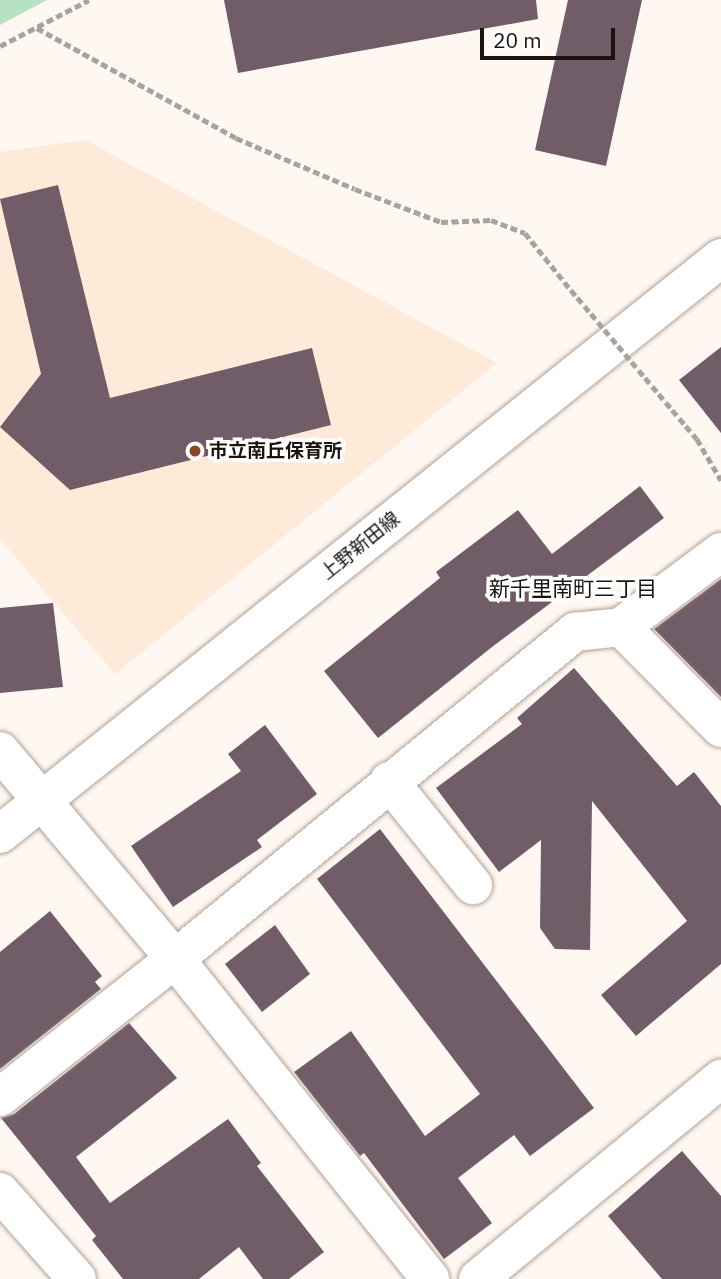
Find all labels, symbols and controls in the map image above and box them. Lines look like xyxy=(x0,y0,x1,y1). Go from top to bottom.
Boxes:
scale bar xyxy=(483,14,618,58)
text: 20 m xyxy=(493,26,542,54)
place label: 市立南丘保育所 xyxy=(209,440,342,462)
marker: 市立南丘保育所 xyxy=(187,443,203,459)
street label: 上野新田線 xyxy=(316,507,404,585)
district label: 新千里南町三丁目 xyxy=(489,575,657,601)

